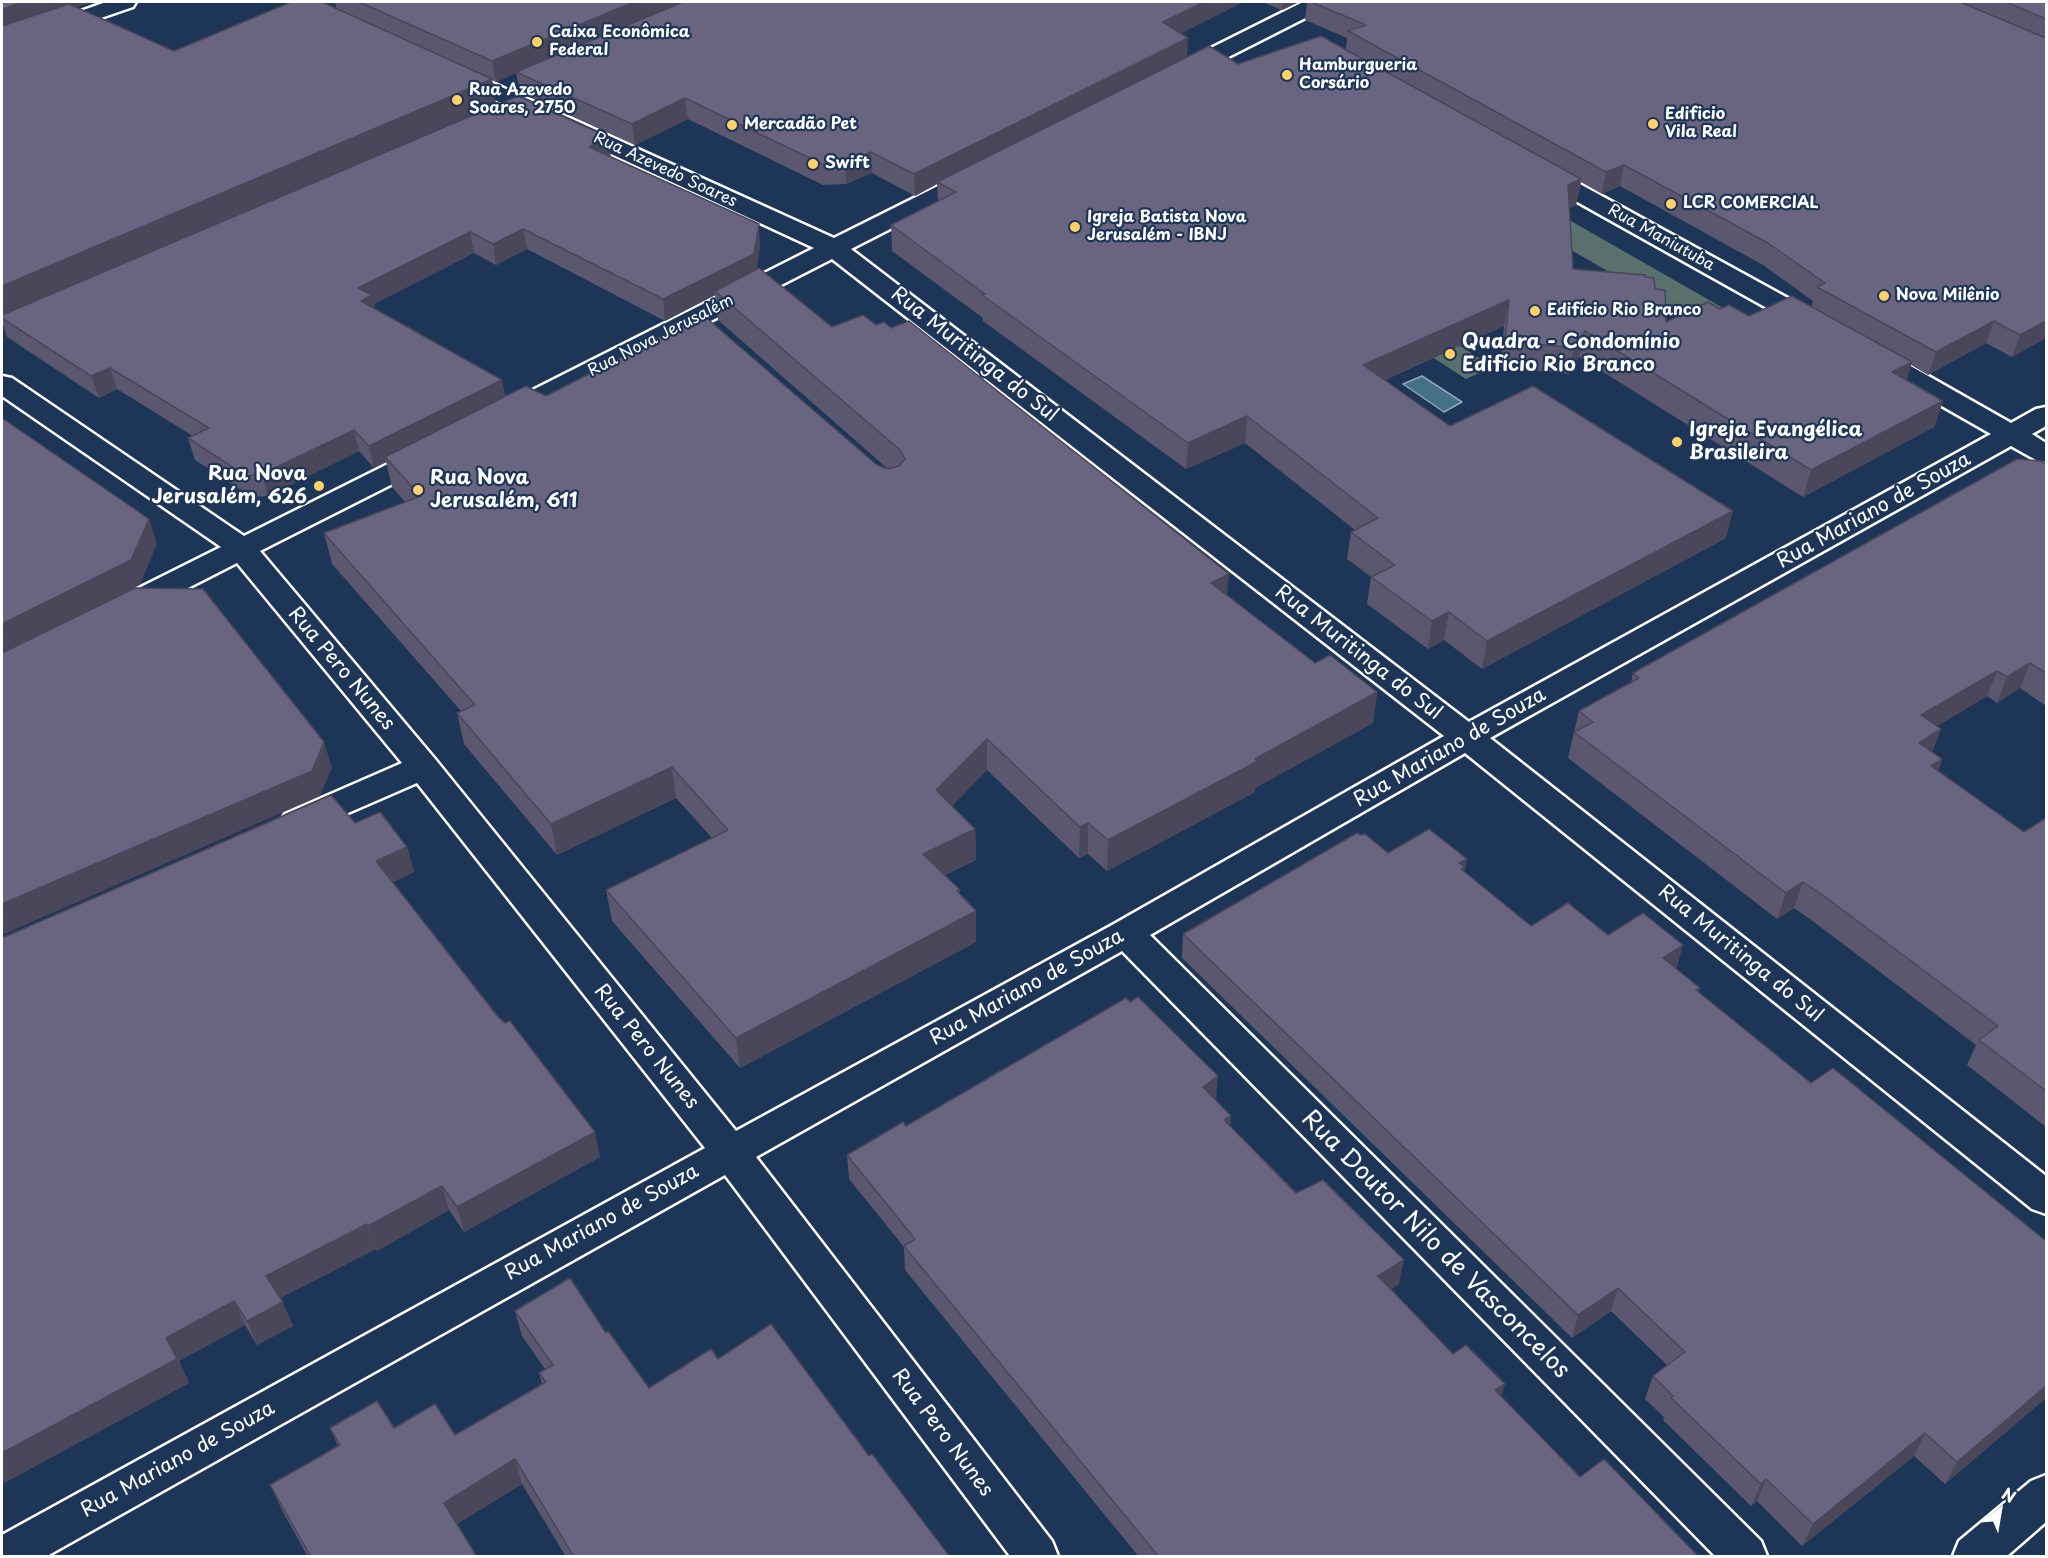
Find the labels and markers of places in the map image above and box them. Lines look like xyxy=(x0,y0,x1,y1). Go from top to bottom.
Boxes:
place label: Caixa Econômica Federal xyxy=(549,23,690,61)
marker: Caixa Econômica Federal xyxy=(530,35,544,49)
place label: Hamburgueria Corsário xyxy=(1299,56,1417,94)
marker: Hamburgueria Corsário xyxy=(1280,68,1294,82)
place label: Rua Azevedo Soares, 2750 xyxy=(469,81,576,119)
marker: Rua Azevedo Soares, 2750 xyxy=(450,93,464,107)
place label: Edificio Vila Real xyxy=(1665,105,1737,143)
place label: Mercadão Pet xyxy=(744,115,857,135)
marker: Edificio Vila Real xyxy=(1646,117,1660,131)
marker: Mercadão Pet xyxy=(725,118,739,132)
place label: Swift xyxy=(825,154,870,174)
marker: Swift xyxy=(806,157,820,171)
place label: LCR COMERCIAL xyxy=(1683,194,1819,214)
marker: LCR COMERCIAL xyxy=(1664,197,1678,211)
place label: Igreja Batista Nova Jerusalém - IBNJ xyxy=(1087,208,1247,246)
marker: Igreja Batista Nova Jerusalém - IBNJ xyxy=(1068,220,1082,234)
place label: Nova Milênio xyxy=(1896,286,1999,306)
marker: Nova Milênio xyxy=(1877,289,1891,303)
place label: Edifício Rio Branco xyxy=(1547,301,1701,321)
marker: Edifício Rio Branco xyxy=(1528,304,1542,318)
place label: Quadra - Condomínio Edifício Rio Branco xyxy=(1462,330,1680,377)
marker: Quadra - Condomínio Edifício Rio Branco xyxy=(1443,347,1457,361)
place label: Igreja Evangélica Brasileira xyxy=(1689,418,1862,465)
marker: Igreja Evangélica Brasileira xyxy=(1670,435,1684,449)
place label: Rua Nova Jerusalém, 626 xyxy=(151,462,307,509)
place label: Rua Nova Jerusalém, 611 xyxy=(430,466,577,513)
marker: Rua Nova Jerusalém, 626 xyxy=(312,479,326,493)
marker: Rua Nova Jerusalém, 611 xyxy=(411,483,425,497)

